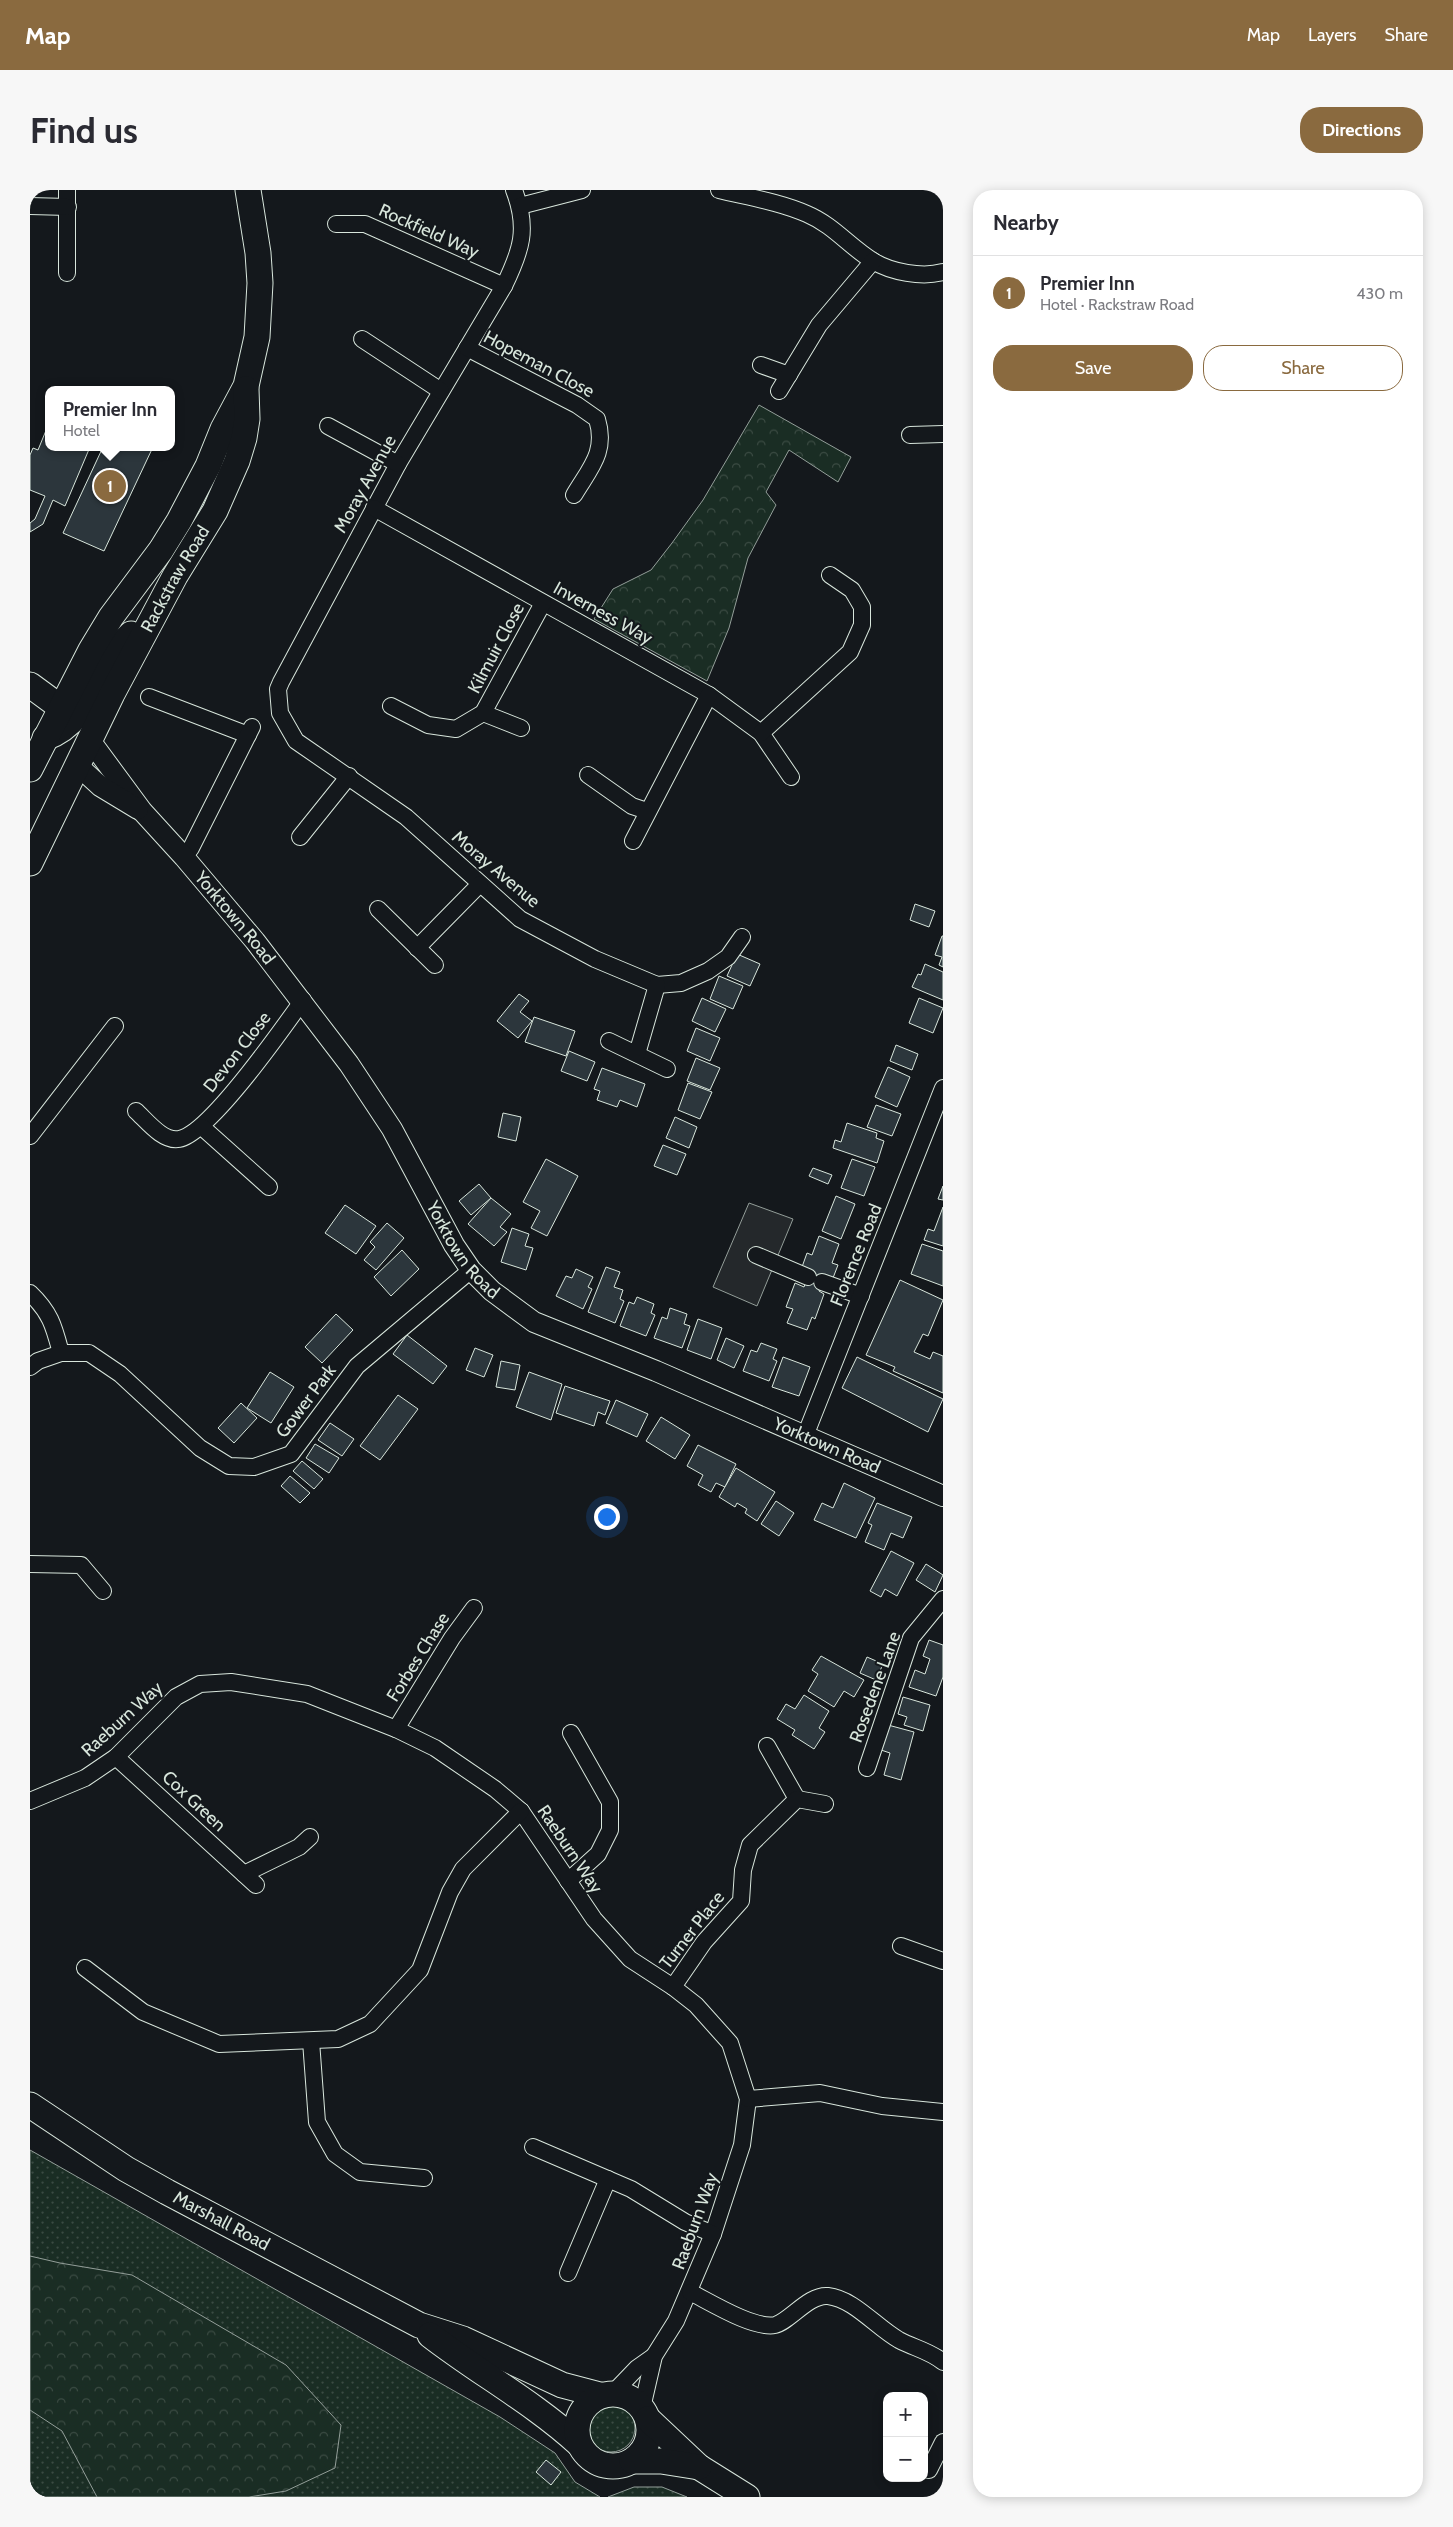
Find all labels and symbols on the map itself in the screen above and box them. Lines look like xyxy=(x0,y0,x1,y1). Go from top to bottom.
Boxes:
street label: Rockfield Way xyxy=(375,199,483,263)
street label: Hopeman Close xyxy=(480,326,598,402)
street label: Moray Avenue xyxy=(329,431,401,537)
pin: 1 xyxy=(94,467,126,505)
street label: Rackstraw Road xyxy=(136,522,214,636)
street label: Inverness Way xyxy=(550,577,656,649)
street label: Kilmuir Close xyxy=(463,599,529,697)
street label: Moray Avenue xyxy=(447,826,545,912)
street label: Yorktown Road xyxy=(189,866,280,969)
street label: Devon Close xyxy=(199,1007,275,1097)
street label: Yorktown Road xyxy=(421,1196,504,1304)
street label: Florence Road xyxy=(825,1201,887,1309)
street label: Gower Park xyxy=(271,1359,341,1442)
street label: Yorktown Road xyxy=(769,1412,884,1478)
your location xyxy=(594,1504,620,1530)
street label: Forbes Chase xyxy=(382,1608,454,1706)
street label: Rosedene Lane xyxy=(845,1628,905,1746)
street label: Raeburn Way xyxy=(77,1677,167,1761)
street label: Cox Green xyxy=(158,1766,230,1836)
street label: Raeburn Way xyxy=(532,1801,608,1897)
street label: Turner Place xyxy=(655,1887,729,1973)
street label: Raeburn Way xyxy=(667,2170,723,2272)
street label: Marshall Road xyxy=(169,2186,274,2255)

